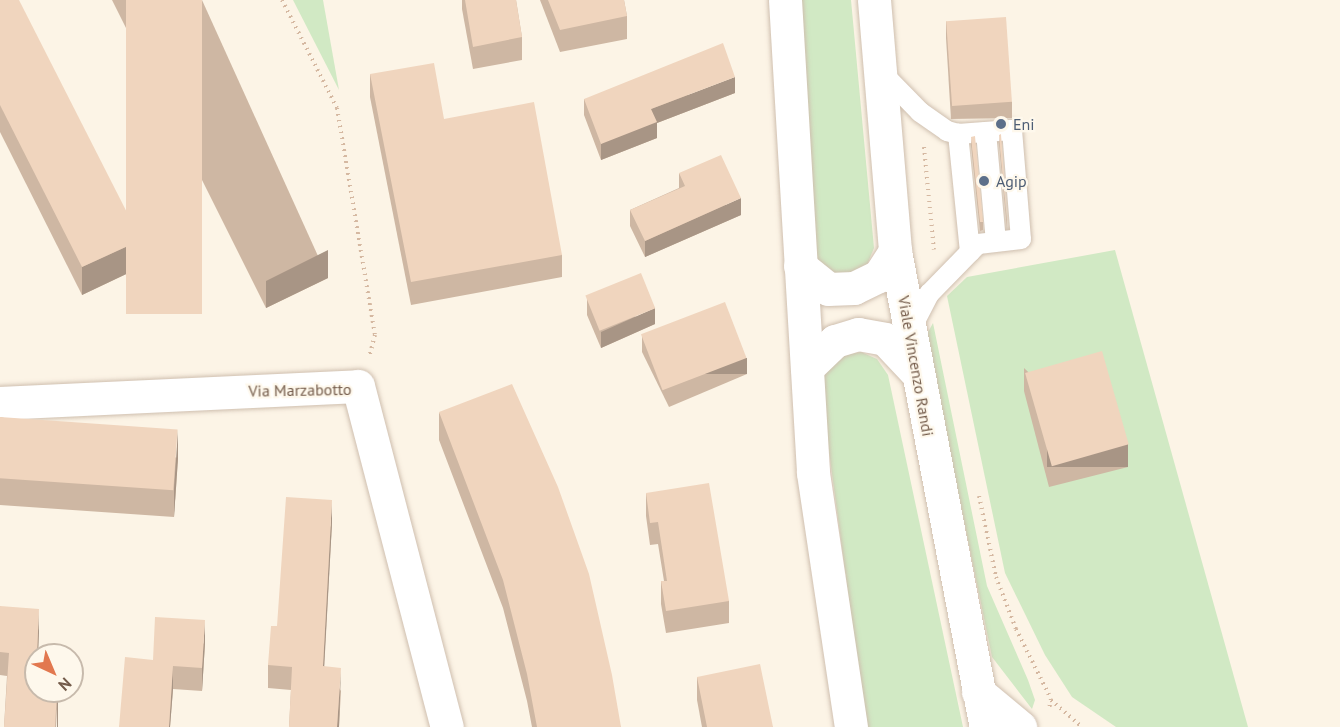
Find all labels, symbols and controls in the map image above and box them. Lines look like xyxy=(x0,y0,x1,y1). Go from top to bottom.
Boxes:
place label: Eni xyxy=(1013,114,1035,134)
marker: Eni xyxy=(994,117,1008,131)
place label: Agip xyxy=(996,171,1027,191)
marker: Agip xyxy=(977,174,991,188)
street label: Viale Vincenzo Randi xyxy=(894,294,938,438)
street label: Via Marzabotto xyxy=(248,380,352,400)
north arrow xyxy=(24,643,84,703)
text: N xyxy=(54,674,76,695)

